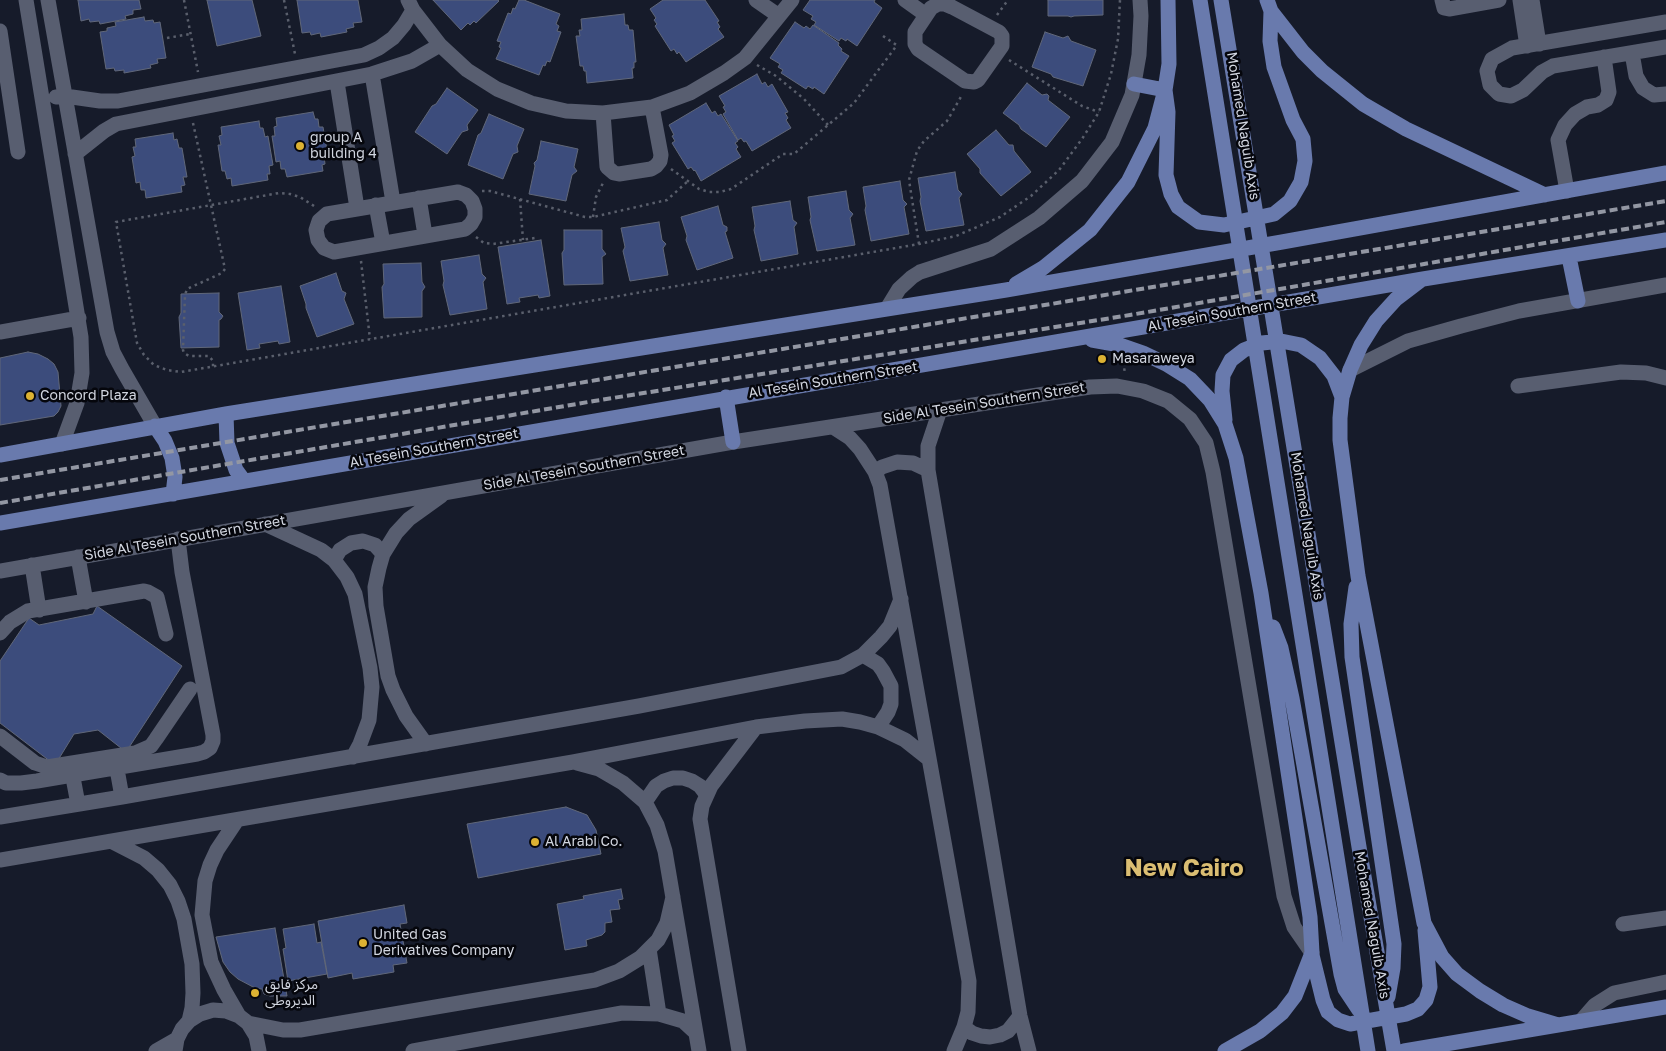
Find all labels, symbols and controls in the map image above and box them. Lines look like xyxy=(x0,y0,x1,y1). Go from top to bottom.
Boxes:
street label: Mohamed Naguib Axis xyxy=(1223,51,1263,201)
place label: group A building 4 xyxy=(310,130,377,162)
marker: group A building 4 xyxy=(294,140,306,152)
street label: Al Tesein Southern Street xyxy=(1146,289,1318,335)
place label: Masaraweya xyxy=(1112,351,1195,367)
marker: Masaraweya xyxy=(1096,353,1108,365)
street label: Al Tesein Southern Street xyxy=(747,358,919,402)
street label: Side Al Tesein Southern Street xyxy=(882,379,1086,427)
place label: Concord Plaza xyxy=(40,388,137,404)
marker: Concord Plaza xyxy=(24,390,36,402)
street label: Al Tesein Southern Street xyxy=(348,425,520,471)
street label: Side Al Tesein Southern Street xyxy=(482,442,686,494)
street label: Mohamed Naguib Axis xyxy=(1287,451,1327,601)
street label: Side Al Tesein Southern Street xyxy=(83,512,287,564)
place label: Al Arabi Co. xyxy=(545,834,622,850)
marker: Al Arabi Co. xyxy=(529,836,541,848)
street label: Mohamed Naguib Axis xyxy=(1351,850,1393,1000)
district label: New Cairo xyxy=(1124,854,1244,882)
place label: United Gas Derivatives Company xyxy=(373,927,514,960)
marker: United Gas Derivatives Company xyxy=(357,937,369,949)
place label: مركز فايق الديروطى xyxy=(265,977,318,1010)
marker: مركز فايق الديروطى xyxy=(249,987,261,999)

